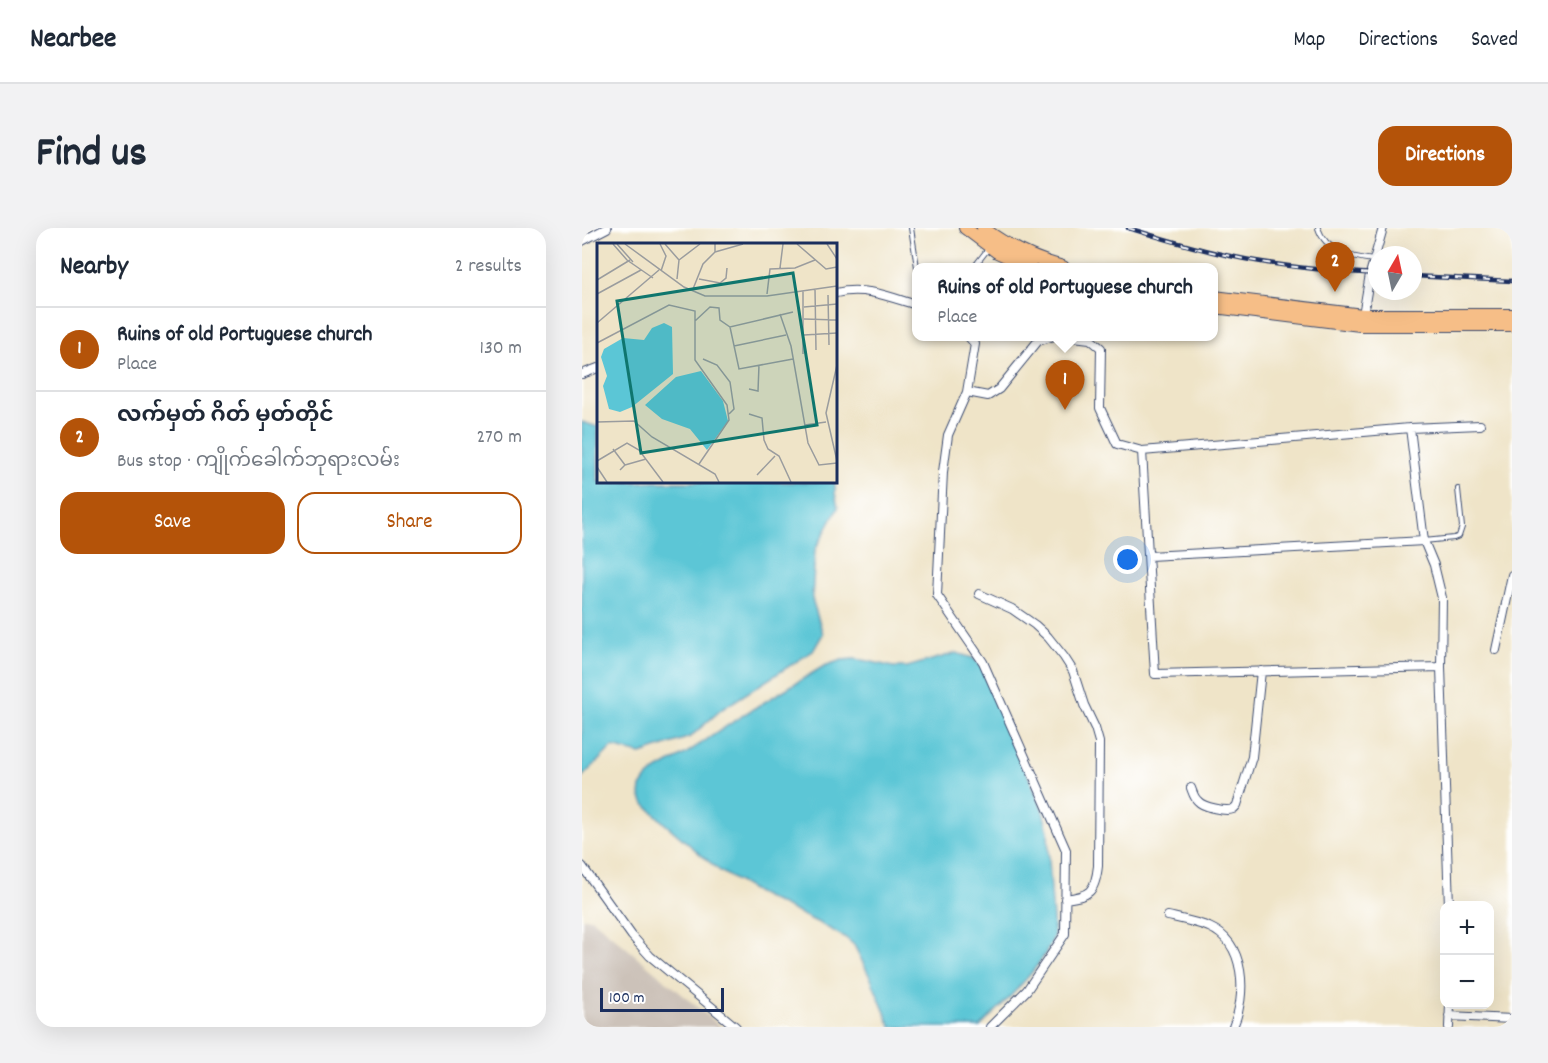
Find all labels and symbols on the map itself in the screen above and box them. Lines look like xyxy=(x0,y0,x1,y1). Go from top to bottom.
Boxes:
pin: 2 xyxy=(1316,242,1354,292)
inset map xyxy=(597,243,837,483)
north arrow xyxy=(1368,246,1422,300)
pin: 1 xyxy=(1046,360,1084,410)
your location xyxy=(1113,545,1142,574)
scale bar xyxy=(600,985,724,1012)

